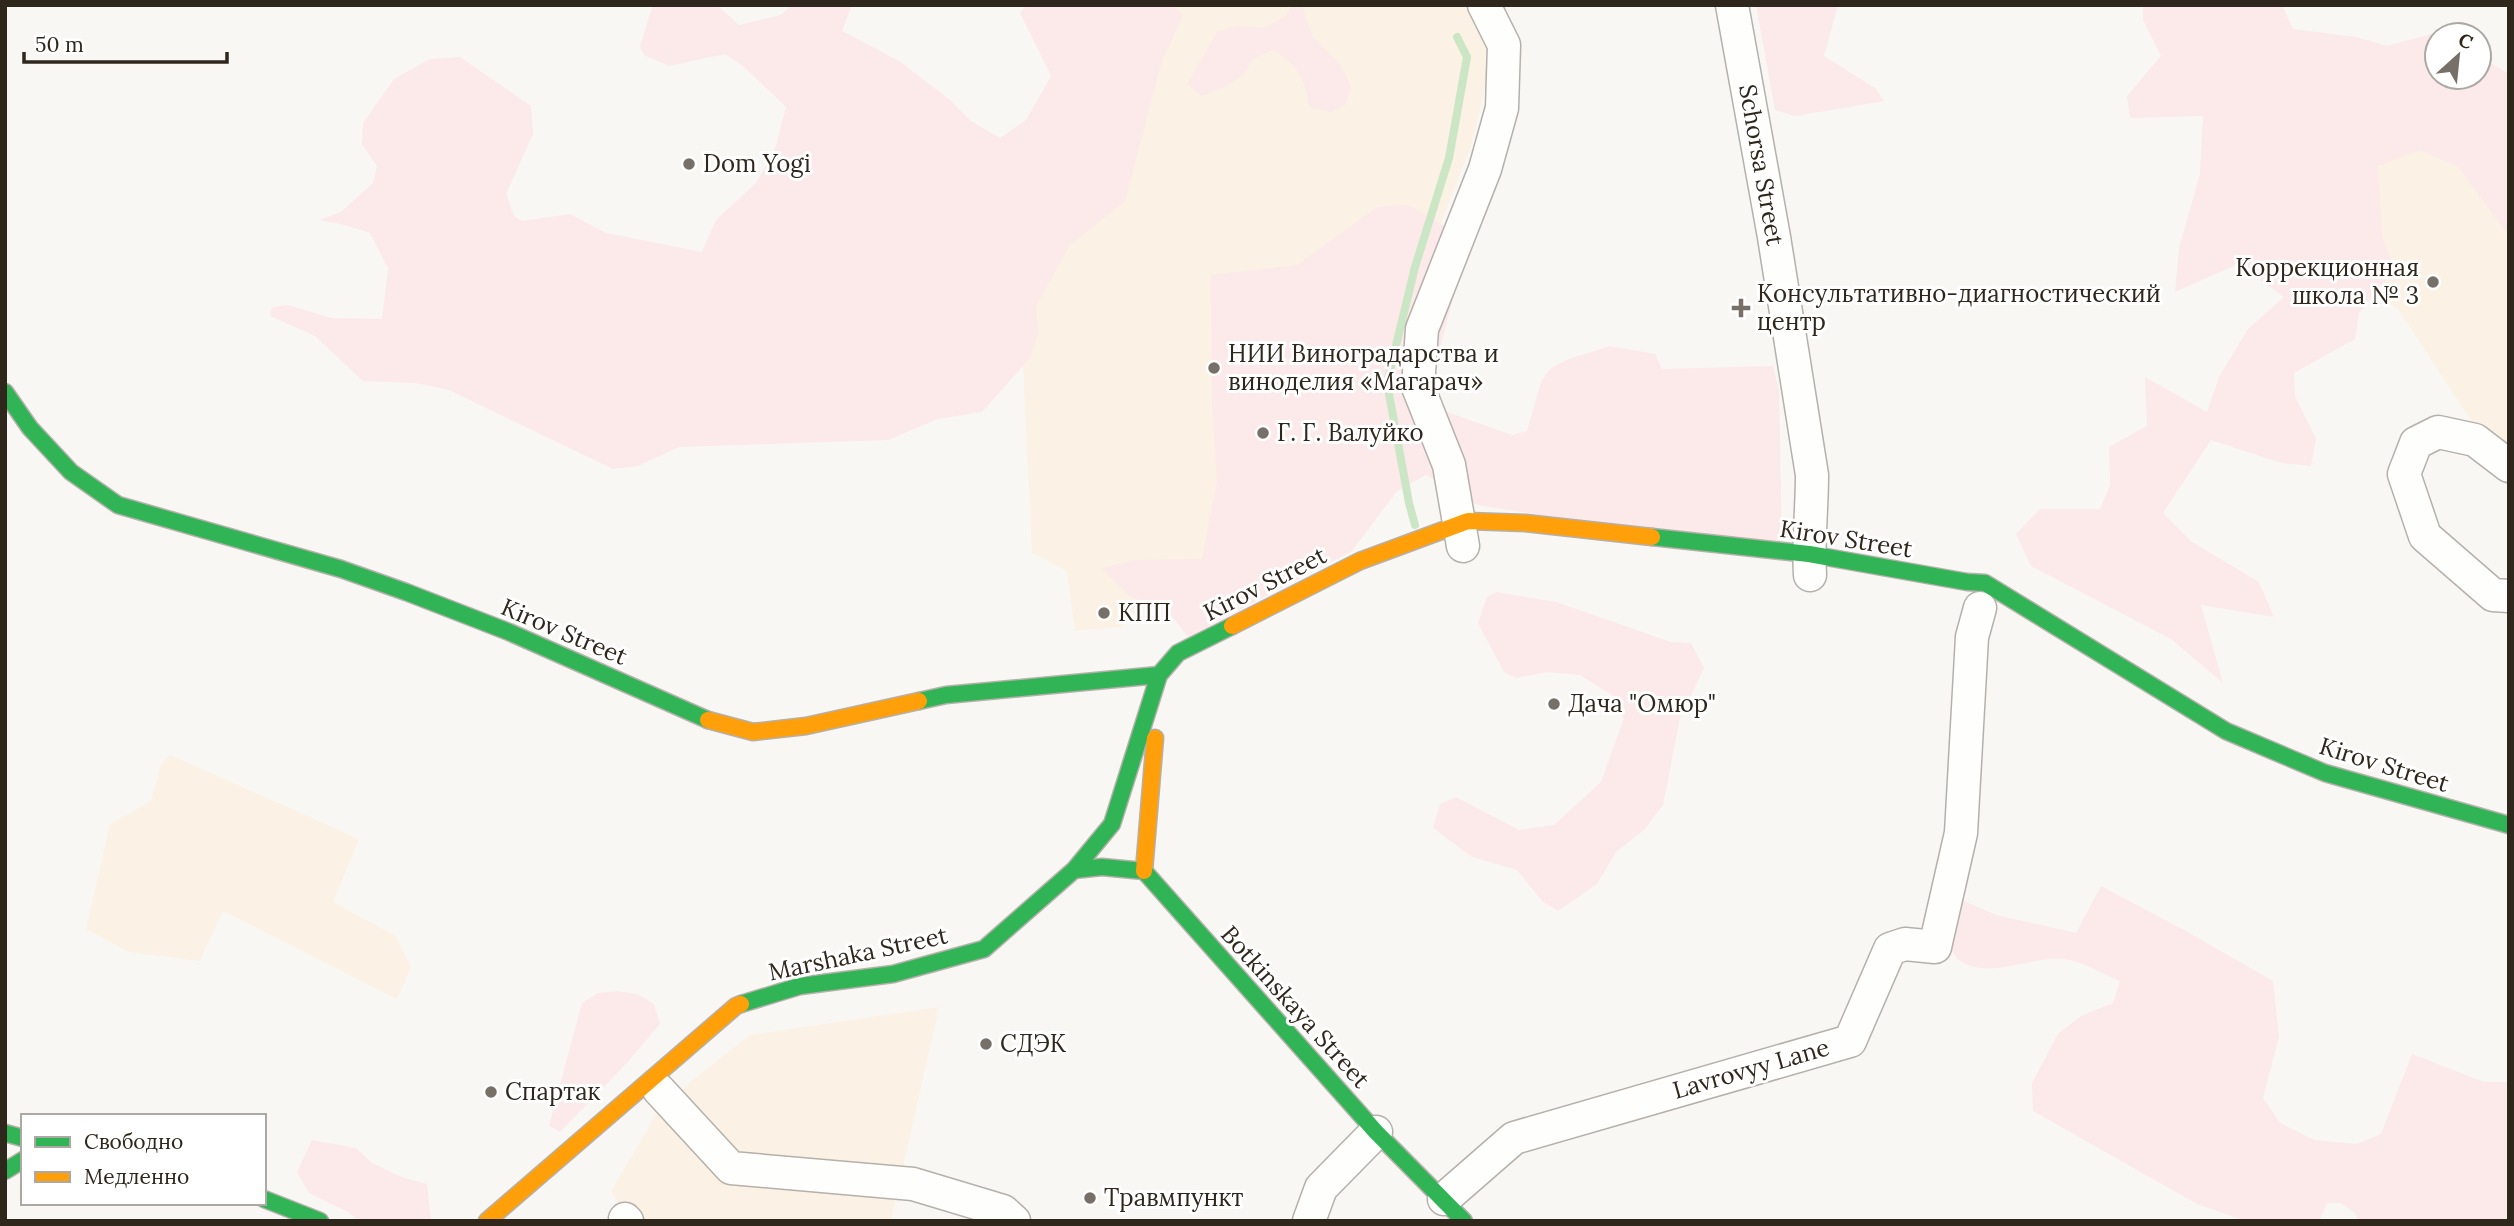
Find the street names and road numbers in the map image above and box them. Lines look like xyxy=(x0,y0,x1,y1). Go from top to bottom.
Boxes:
street label: Schorsa Street xyxy=(1732,82,1791,249)
street label: Kirov Street xyxy=(1778,513,1915,564)
street label: Kirov Street xyxy=(1198,539,1332,628)
street label: Kirov Street xyxy=(497,591,632,672)
street label: Kirov Street xyxy=(2316,730,2453,799)
street label: Marshaka Street xyxy=(766,919,951,988)
street label: Botkinskaya Street xyxy=(1214,919,1377,1095)
street label: Lavrovyy Lane xyxy=(1669,1031,1833,1106)

